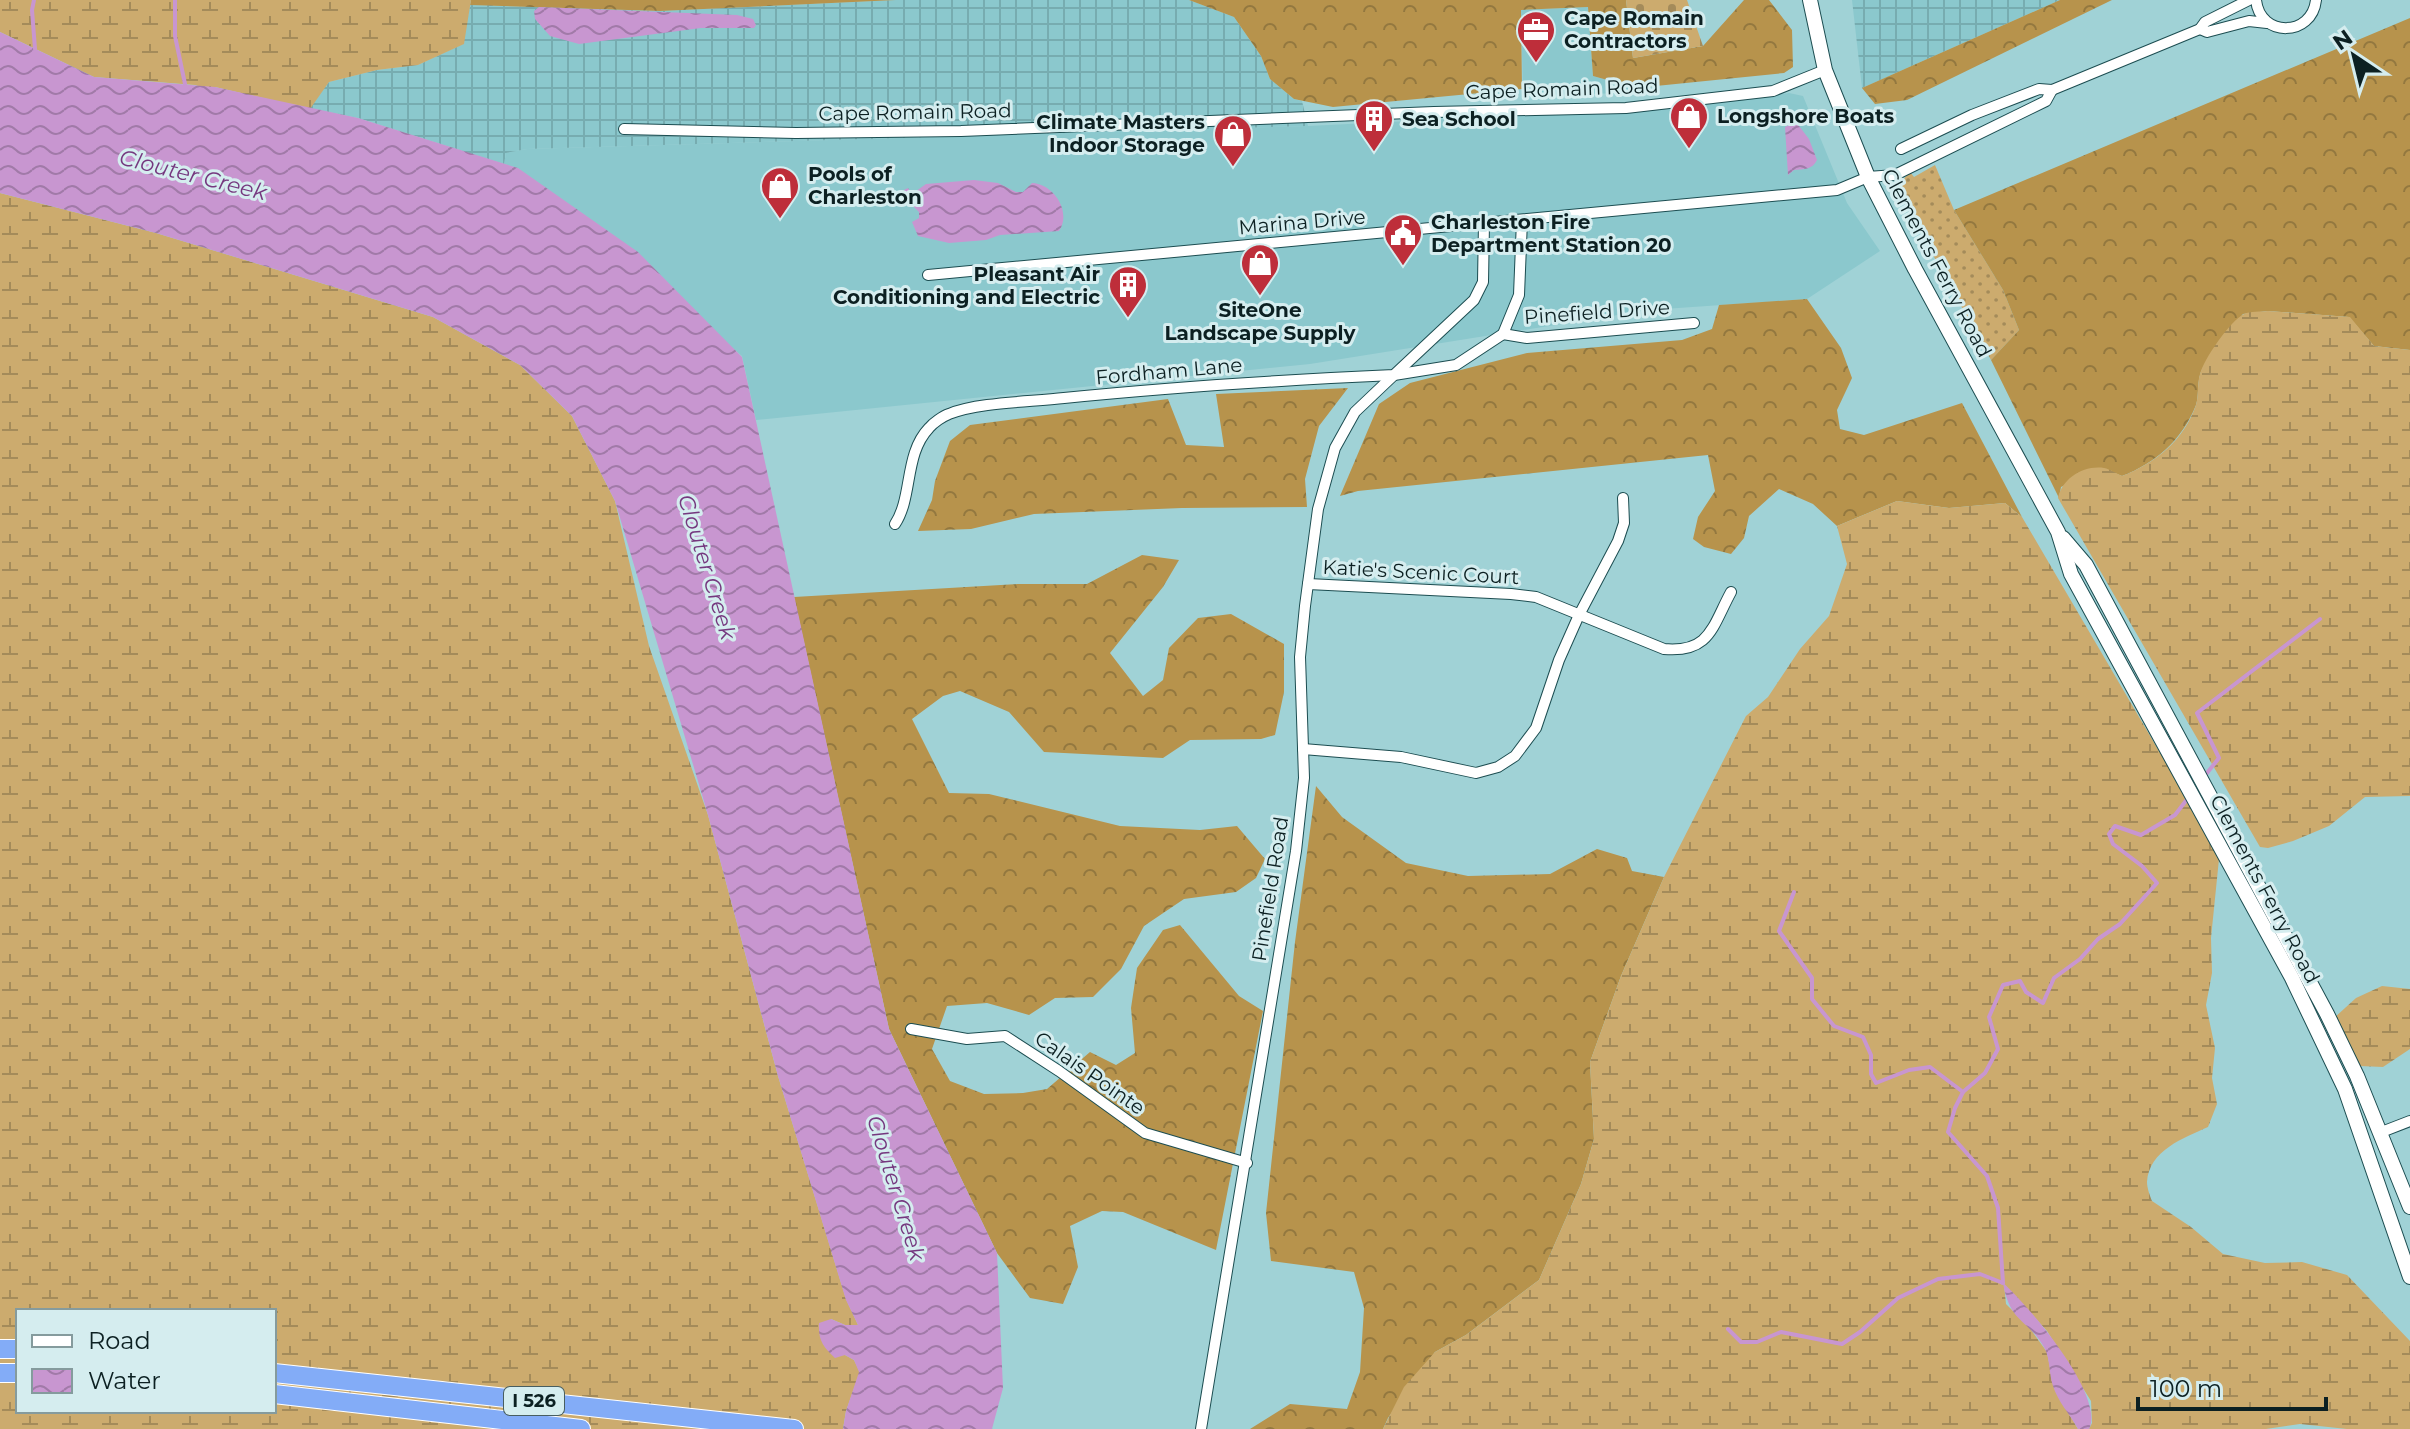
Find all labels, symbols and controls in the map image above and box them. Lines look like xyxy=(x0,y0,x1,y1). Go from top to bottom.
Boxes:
place label: Cape Romain Contractors xyxy=(1564,6,1704,53)
office icon: Cape Romain Contractors xyxy=(1515,9,1557,64)
north arrow xyxy=(2314,16,2394,96)
text: N xyxy=(2328,24,2358,56)
street label: Cape Romain Road xyxy=(1465,74,1659,104)
shop icon: Longshore Boats xyxy=(1668,95,1710,150)
street label: Cape Romain Road xyxy=(818,98,1012,126)
building icon: Sea School xyxy=(1353,98,1395,153)
place label: Longshore Boats xyxy=(1717,104,1895,128)
place label: Sea School xyxy=(1402,107,1516,131)
place label: Climate Masters Indoor Storage xyxy=(1036,110,1205,157)
shop icon: Climate Masters Indoor Storage xyxy=(1212,113,1254,168)
water label: Clouter Creek xyxy=(117,144,270,207)
place label: Pools of Charleston xyxy=(808,162,922,209)
shop icon: Pools of Charleston xyxy=(759,165,801,220)
street label: Clements Ferry Road xyxy=(1877,165,1997,361)
street label: Marina Drive xyxy=(1238,205,1366,239)
place label: Charleston Fire Department Station 20 xyxy=(1431,210,1672,257)
public building icon: Charleston Fire Department Station 20 xyxy=(1382,212,1424,267)
shop icon: SiteOne Landscape Supply xyxy=(1239,242,1281,297)
place label: Pleasant Air Conditioning and Electric xyxy=(833,262,1100,309)
building icon: Pleasant Air Conditioning and Electric xyxy=(1107,264,1149,319)
street label: Pinefield Drive xyxy=(1523,295,1671,329)
place label: SiteOne Landscape Supply xyxy=(1164,298,1357,345)
street label: Fordham Lane xyxy=(1095,353,1243,389)
water label: Clouter Creek xyxy=(672,491,742,644)
street label: Katie's Scenic Court xyxy=(1322,555,1520,589)
street label: Clements Ferry Road xyxy=(2205,791,2325,987)
street label: Pinefield Road xyxy=(1247,815,1293,963)
street label: Calais Pointe xyxy=(1030,1026,1150,1120)
water label: Clouter Creek xyxy=(861,1112,931,1265)
legend xyxy=(16,1309,276,1413)
text: Road xyxy=(88,1326,151,1355)
scale bar xyxy=(2138,1361,2326,1411)
text: Water xyxy=(88,1366,161,1395)
text: 100 m xyxy=(2150,1374,2222,1403)
road number: I 526 xyxy=(504,1387,564,1415)

